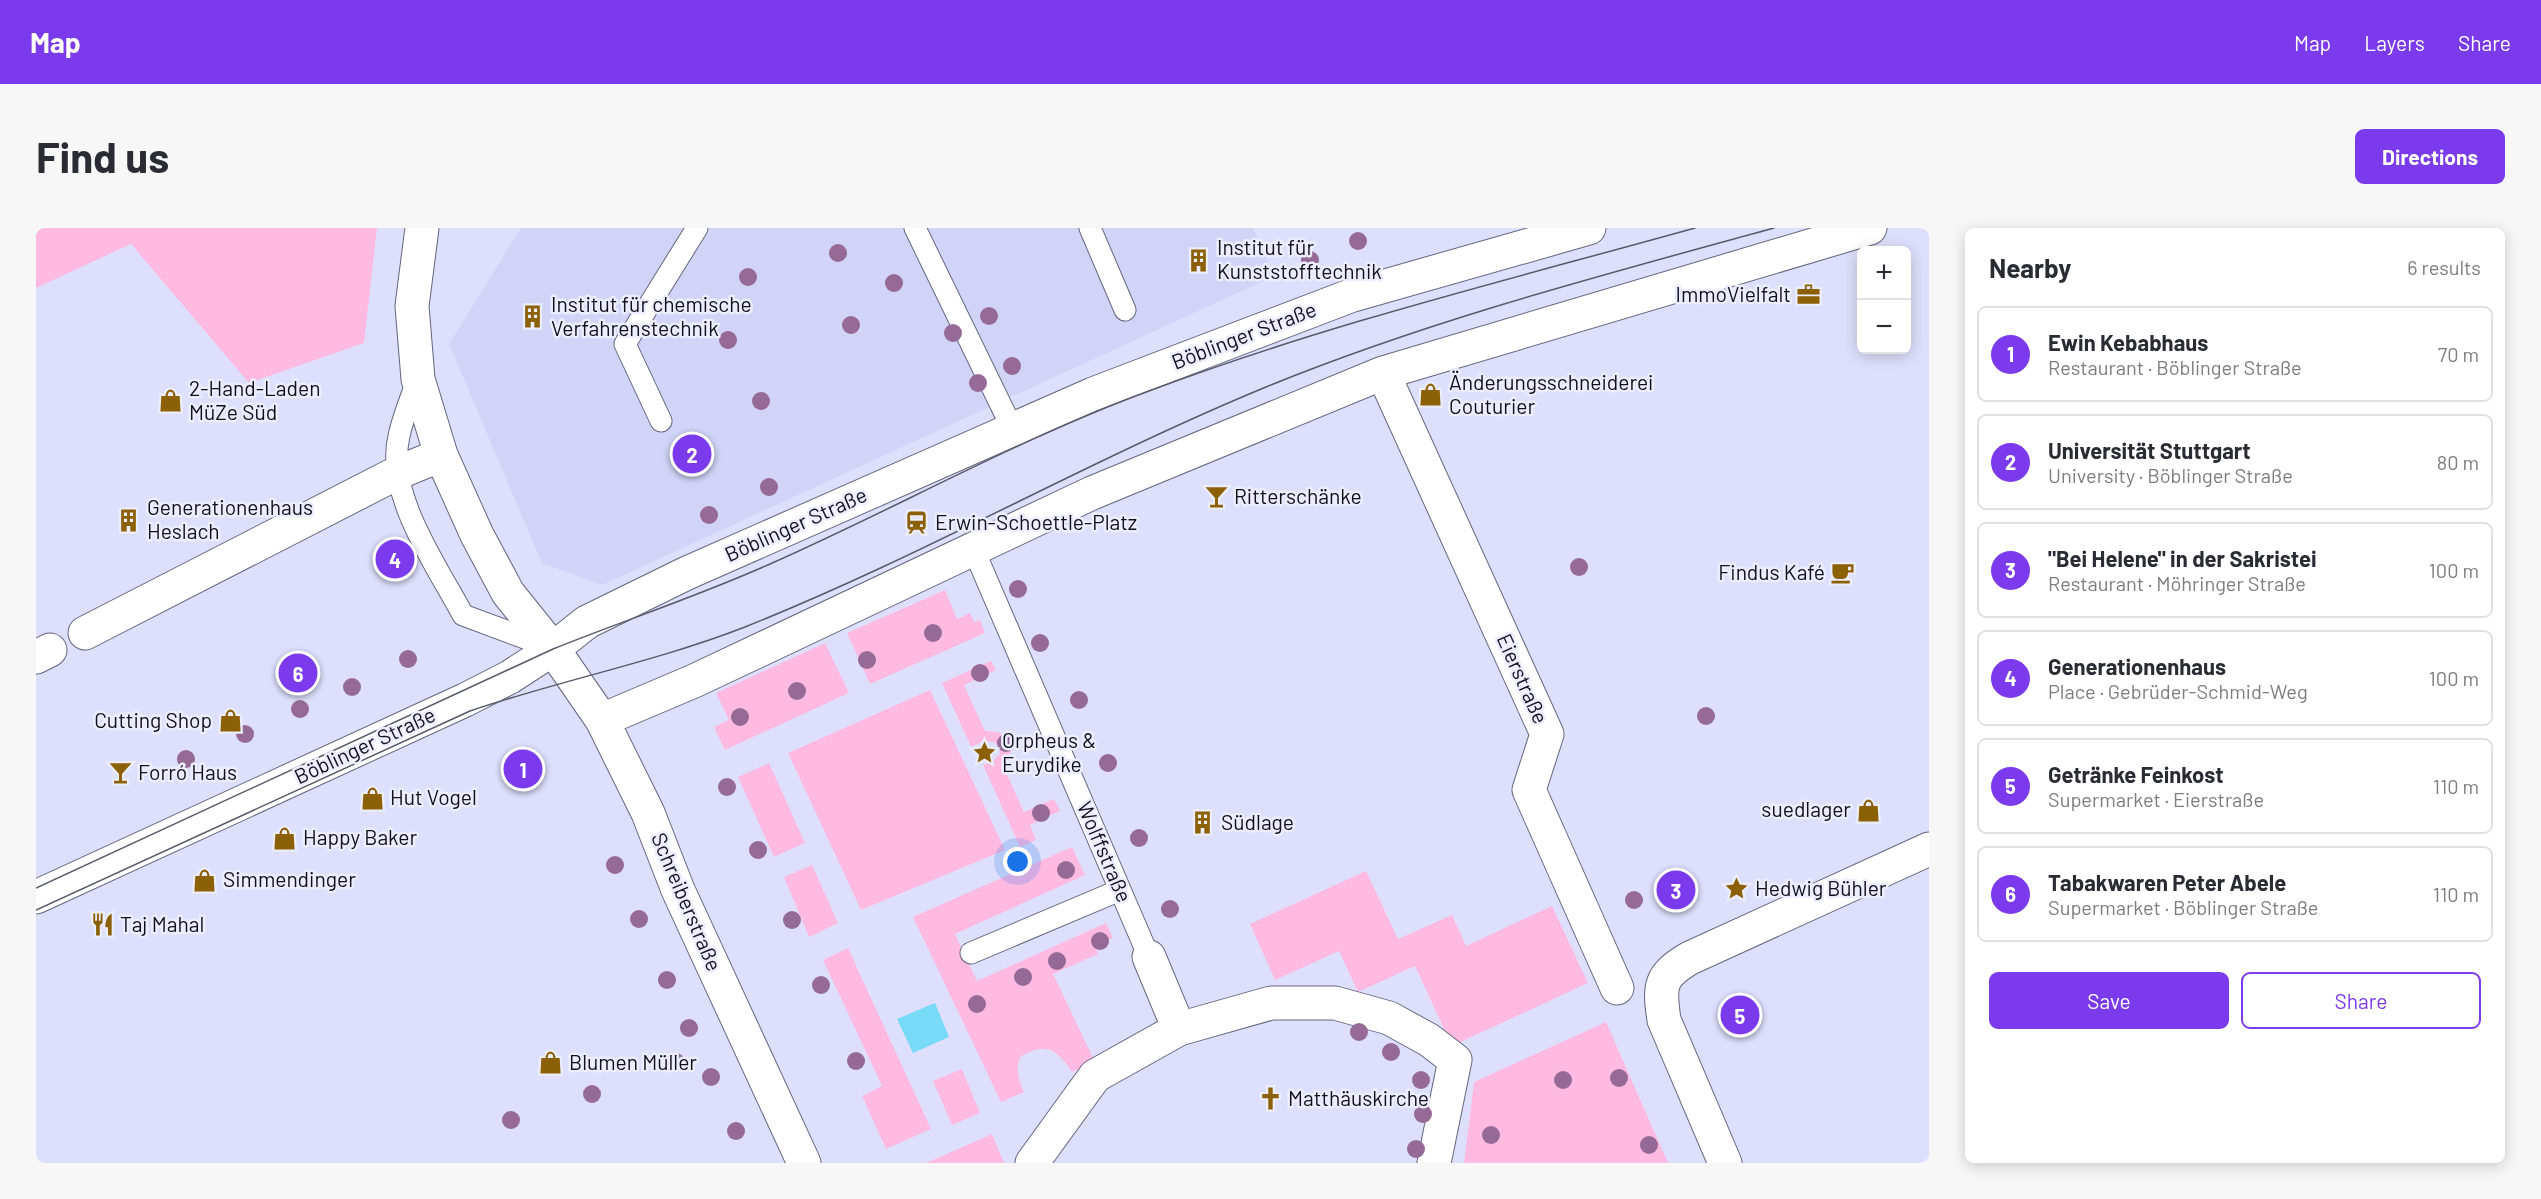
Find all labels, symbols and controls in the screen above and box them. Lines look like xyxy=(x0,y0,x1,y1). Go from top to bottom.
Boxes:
text: Map xyxy=(30,25,81,59)
text: Map xyxy=(2294,30,2331,55)
text: Layers xyxy=(2364,30,2425,55)
text: Share xyxy=(2458,30,2511,55)
button: Directions xyxy=(2355,129,2505,184)
text: Find us xyxy=(36,131,169,181)
place label: Institut für Kunststofftechnik xyxy=(1217,234,1382,283)
map controls xyxy=(1857,246,1911,354)
button: + xyxy=(1857,246,1911,300)
building icon: Institut für Kunststofftechnik xyxy=(1186,247,1212,273)
text: Nearby xyxy=(1989,252,2071,283)
text: 6 results xyxy=(2407,255,2481,279)
place label: ImmoVielfalt xyxy=(1675,281,1791,306)
office icon: ImmoVielfalt xyxy=(1796,282,1822,308)
place label: Institut für chemische Verfahrenstechnik xyxy=(551,291,752,340)
street label: Böblinger Straße xyxy=(1168,296,1319,374)
button: − xyxy=(1857,300,1911,354)
building icon: Institut für chemische Verfahrenstechnik xyxy=(520,304,546,330)
text: Ewin Kebabhaus xyxy=(2048,329,2208,355)
text: 1 xyxy=(2007,342,2014,366)
text: 70 m xyxy=(2438,342,2479,366)
text: Restaurant · Böblinger Straße xyxy=(2048,355,2302,379)
place label: Änderungsschneiderei Couturier xyxy=(1449,369,1653,418)
place label: 2-Hand-Laden MüZe Süd xyxy=(189,375,321,424)
shop icon: Änderungsschneiderei Couturier xyxy=(1418,382,1444,408)
shop icon: 2-Hand-Laden MüZe Süd xyxy=(158,388,184,414)
pin: 2 xyxy=(672,432,712,476)
text: Universität Stuttgart xyxy=(2048,437,2251,463)
text: 2 xyxy=(2005,450,2016,474)
text: 80 m xyxy=(2437,450,2479,474)
text: University · Böblinger Straße xyxy=(2048,463,2293,487)
street label: Böblinger Straße xyxy=(721,481,870,566)
place label: Ritterschänke xyxy=(1234,483,1362,508)
bar icon: Ritterschänke xyxy=(1203,484,1229,510)
place label: Generationenhaus Heslach xyxy=(147,494,313,543)
building icon: Generationenhaus Heslach xyxy=(116,507,142,533)
place label: Erwin-Schoettle-Platz xyxy=(935,509,1137,534)
station icon: Erwin-Schoettle-Platz xyxy=(904,510,930,536)
pin: 4 xyxy=(376,536,414,582)
text: "Bei Helene" in der Sakristei xyxy=(2048,545,2317,571)
text: 3 xyxy=(2005,558,2016,582)
text: 100 m xyxy=(2429,558,2479,582)
place label: Findus Kafé xyxy=(1718,559,1825,584)
cafe icon: Findus Kafé xyxy=(1830,560,1856,586)
text: Restaurant · Möhringer Straße xyxy=(2048,571,2306,595)
street label: Eierstraße xyxy=(1492,630,1554,727)
pin: 6 xyxy=(278,650,318,696)
text: Generationenhaus xyxy=(2048,653,2226,679)
text: 4 xyxy=(2004,666,2017,690)
text: 100 m xyxy=(2429,666,2479,690)
text: Place · Gebrüder-Schmid-Weg xyxy=(2048,679,2308,703)
street label: Böblinger Straße xyxy=(290,701,439,788)
place label: Cutting Shop xyxy=(94,707,212,732)
shop icon: Cutting Shop xyxy=(217,708,243,734)
place label: Orpheus & Eurydike xyxy=(1002,727,1096,776)
place icon: Orpheus & Eurydike xyxy=(971,740,997,766)
pin: 1 xyxy=(504,746,542,792)
place label: Forró Haus xyxy=(138,759,237,784)
bar icon: Forró Haus xyxy=(107,760,133,786)
text: Getränke Feinkost xyxy=(2048,761,2224,787)
text: 5 xyxy=(2005,774,2016,798)
text: 110 m xyxy=(2433,774,2479,798)
place label: Hut Vogel xyxy=(390,784,477,809)
shop icon: Hut Vogel xyxy=(359,785,385,811)
text: Supermarket · Eierstraße xyxy=(2048,787,2264,811)
place label: suedlager xyxy=(1761,796,1851,821)
street label: Wolffstraße xyxy=(1073,797,1138,906)
shop icon: suedlager xyxy=(1856,797,1882,823)
place label: Südlage xyxy=(1221,809,1294,834)
building icon: Südlage xyxy=(1190,810,1216,836)
place label: Happy Baker xyxy=(303,824,417,849)
shop icon: Happy Baker xyxy=(272,825,298,851)
street label: Schreiberstraße xyxy=(647,829,728,974)
your location xyxy=(1003,847,1032,876)
place label: Simmendinger xyxy=(223,866,356,891)
shop icon: Simmendinger xyxy=(192,867,218,893)
pin: 3 xyxy=(1656,868,1696,912)
text: Tabakwaren Peter Abele xyxy=(2048,869,2286,895)
place label: Hedwig Bühler xyxy=(1755,875,1887,900)
place icon: Hedwig Bühler xyxy=(1724,876,1750,902)
text: 6 xyxy=(2005,882,2016,906)
text: 110 m xyxy=(2433,882,2479,906)
text: Supermarket · Böblinger Straße xyxy=(2048,895,2318,919)
place label: Taj Mahal xyxy=(120,911,204,936)
restaurant icon: Taj Mahal xyxy=(89,912,115,938)
button: Save xyxy=(1989,972,2229,1029)
button: Share xyxy=(2241,972,2481,1029)
pin: 5 xyxy=(1720,992,1760,1038)
place label: Blumen Müller xyxy=(569,1049,697,1074)
shop icon: Blumen Müller xyxy=(538,1050,564,1076)
place label: Matthäuskirche xyxy=(1288,1085,1429,1110)
church icon: Matthäuskirche xyxy=(1257,1086,1283,1112)

